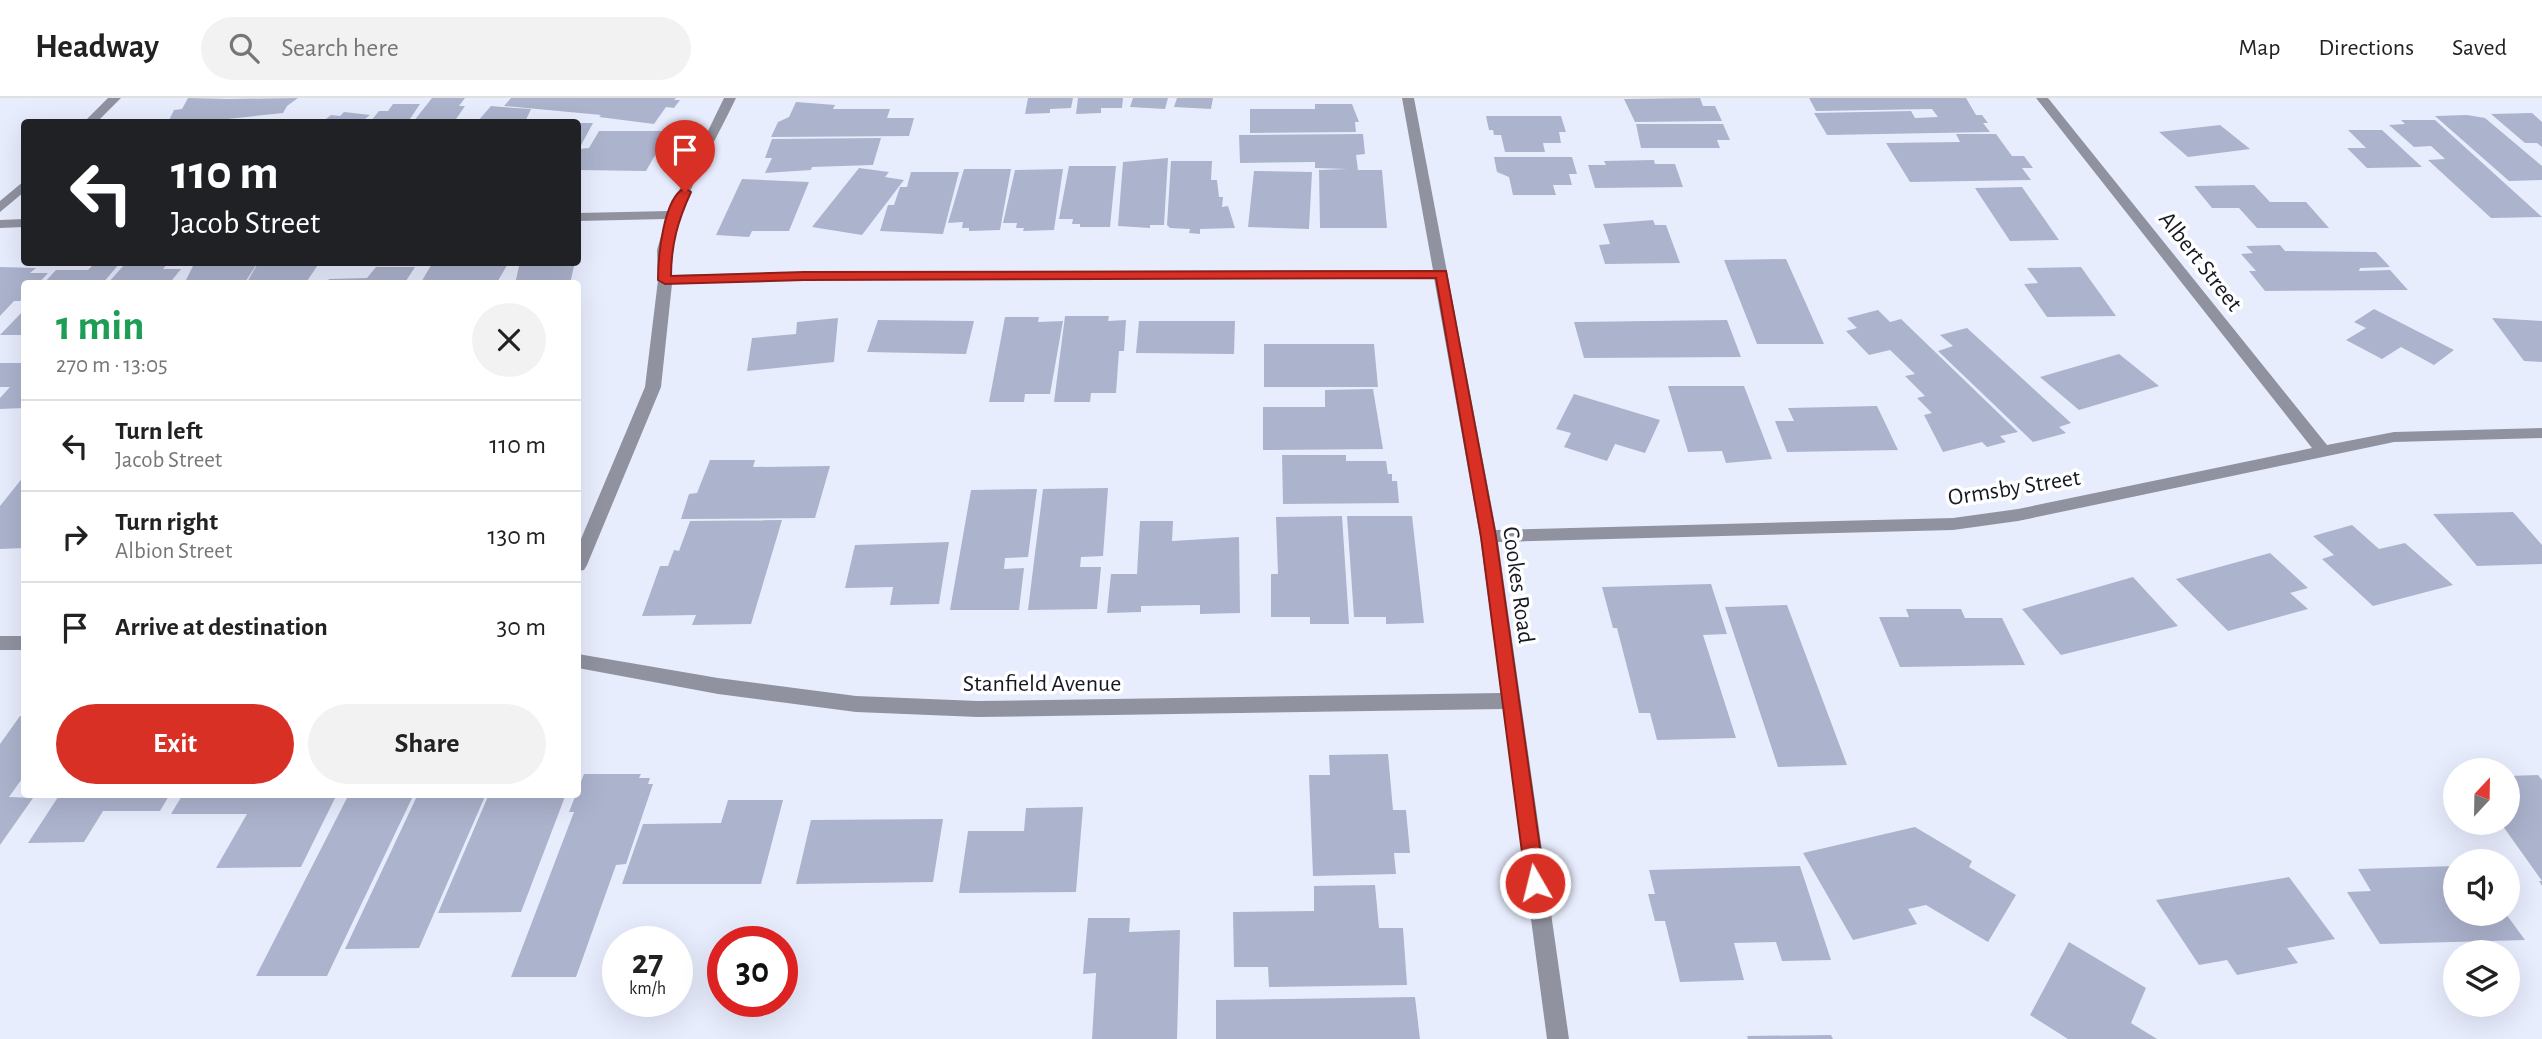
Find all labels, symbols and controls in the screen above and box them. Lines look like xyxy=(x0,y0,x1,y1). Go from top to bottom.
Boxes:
search box xyxy=(201,17,691,80)
icon: search xyxy=(225,29,263,67)
text: Headway xyxy=(35,31,159,64)
text: Search here xyxy=(281,35,399,61)
text: Map xyxy=(2238,36,2280,60)
text: Directions xyxy=(2318,36,2414,60)
text: Saved xyxy=(2452,36,2507,60)
pin xyxy=(655,120,715,192)
icon: arrive xyxy=(666,131,704,169)
icon: left xyxy=(56,147,147,238)
text: 110 m xyxy=(171,149,279,198)
text: Jacob Street xyxy=(171,207,320,239)
street label: Albert Street xyxy=(2154,207,2247,316)
button: close xyxy=(472,303,546,377)
text: 1 min xyxy=(56,305,145,347)
text: 270 m · 13:05 xyxy=(56,354,168,377)
text: Turn left xyxy=(115,418,203,444)
icon: left xyxy=(56,427,94,465)
text: 110 m xyxy=(489,432,546,458)
text: Jacob Street xyxy=(115,449,222,472)
street label: Ormsby Street xyxy=(1946,466,2082,510)
text: Turn right xyxy=(115,509,218,535)
icon: right xyxy=(56,518,94,556)
text: 130 m xyxy=(488,523,546,549)
street label: Cookes Road xyxy=(1498,525,1538,645)
text: Albion Street xyxy=(115,540,232,563)
icon: arrive xyxy=(56,609,94,647)
text: Arrive at destination xyxy=(115,614,328,640)
text: 30 m xyxy=(496,614,546,640)
street label: Stanfield Avenue xyxy=(963,672,1121,696)
button: Exit xyxy=(56,704,294,784)
button: Share xyxy=(308,704,546,784)
north arrow xyxy=(2443,758,2520,835)
map controls xyxy=(2443,758,2520,1017)
position arrow xyxy=(1498,846,1572,920)
button: sound xyxy=(2443,849,2520,926)
speed limit sign: 30 xyxy=(707,926,798,1017)
button: layers xyxy=(2443,940,2520,1017)
text: 27 xyxy=(632,945,663,980)
text: km/h xyxy=(629,980,666,998)

